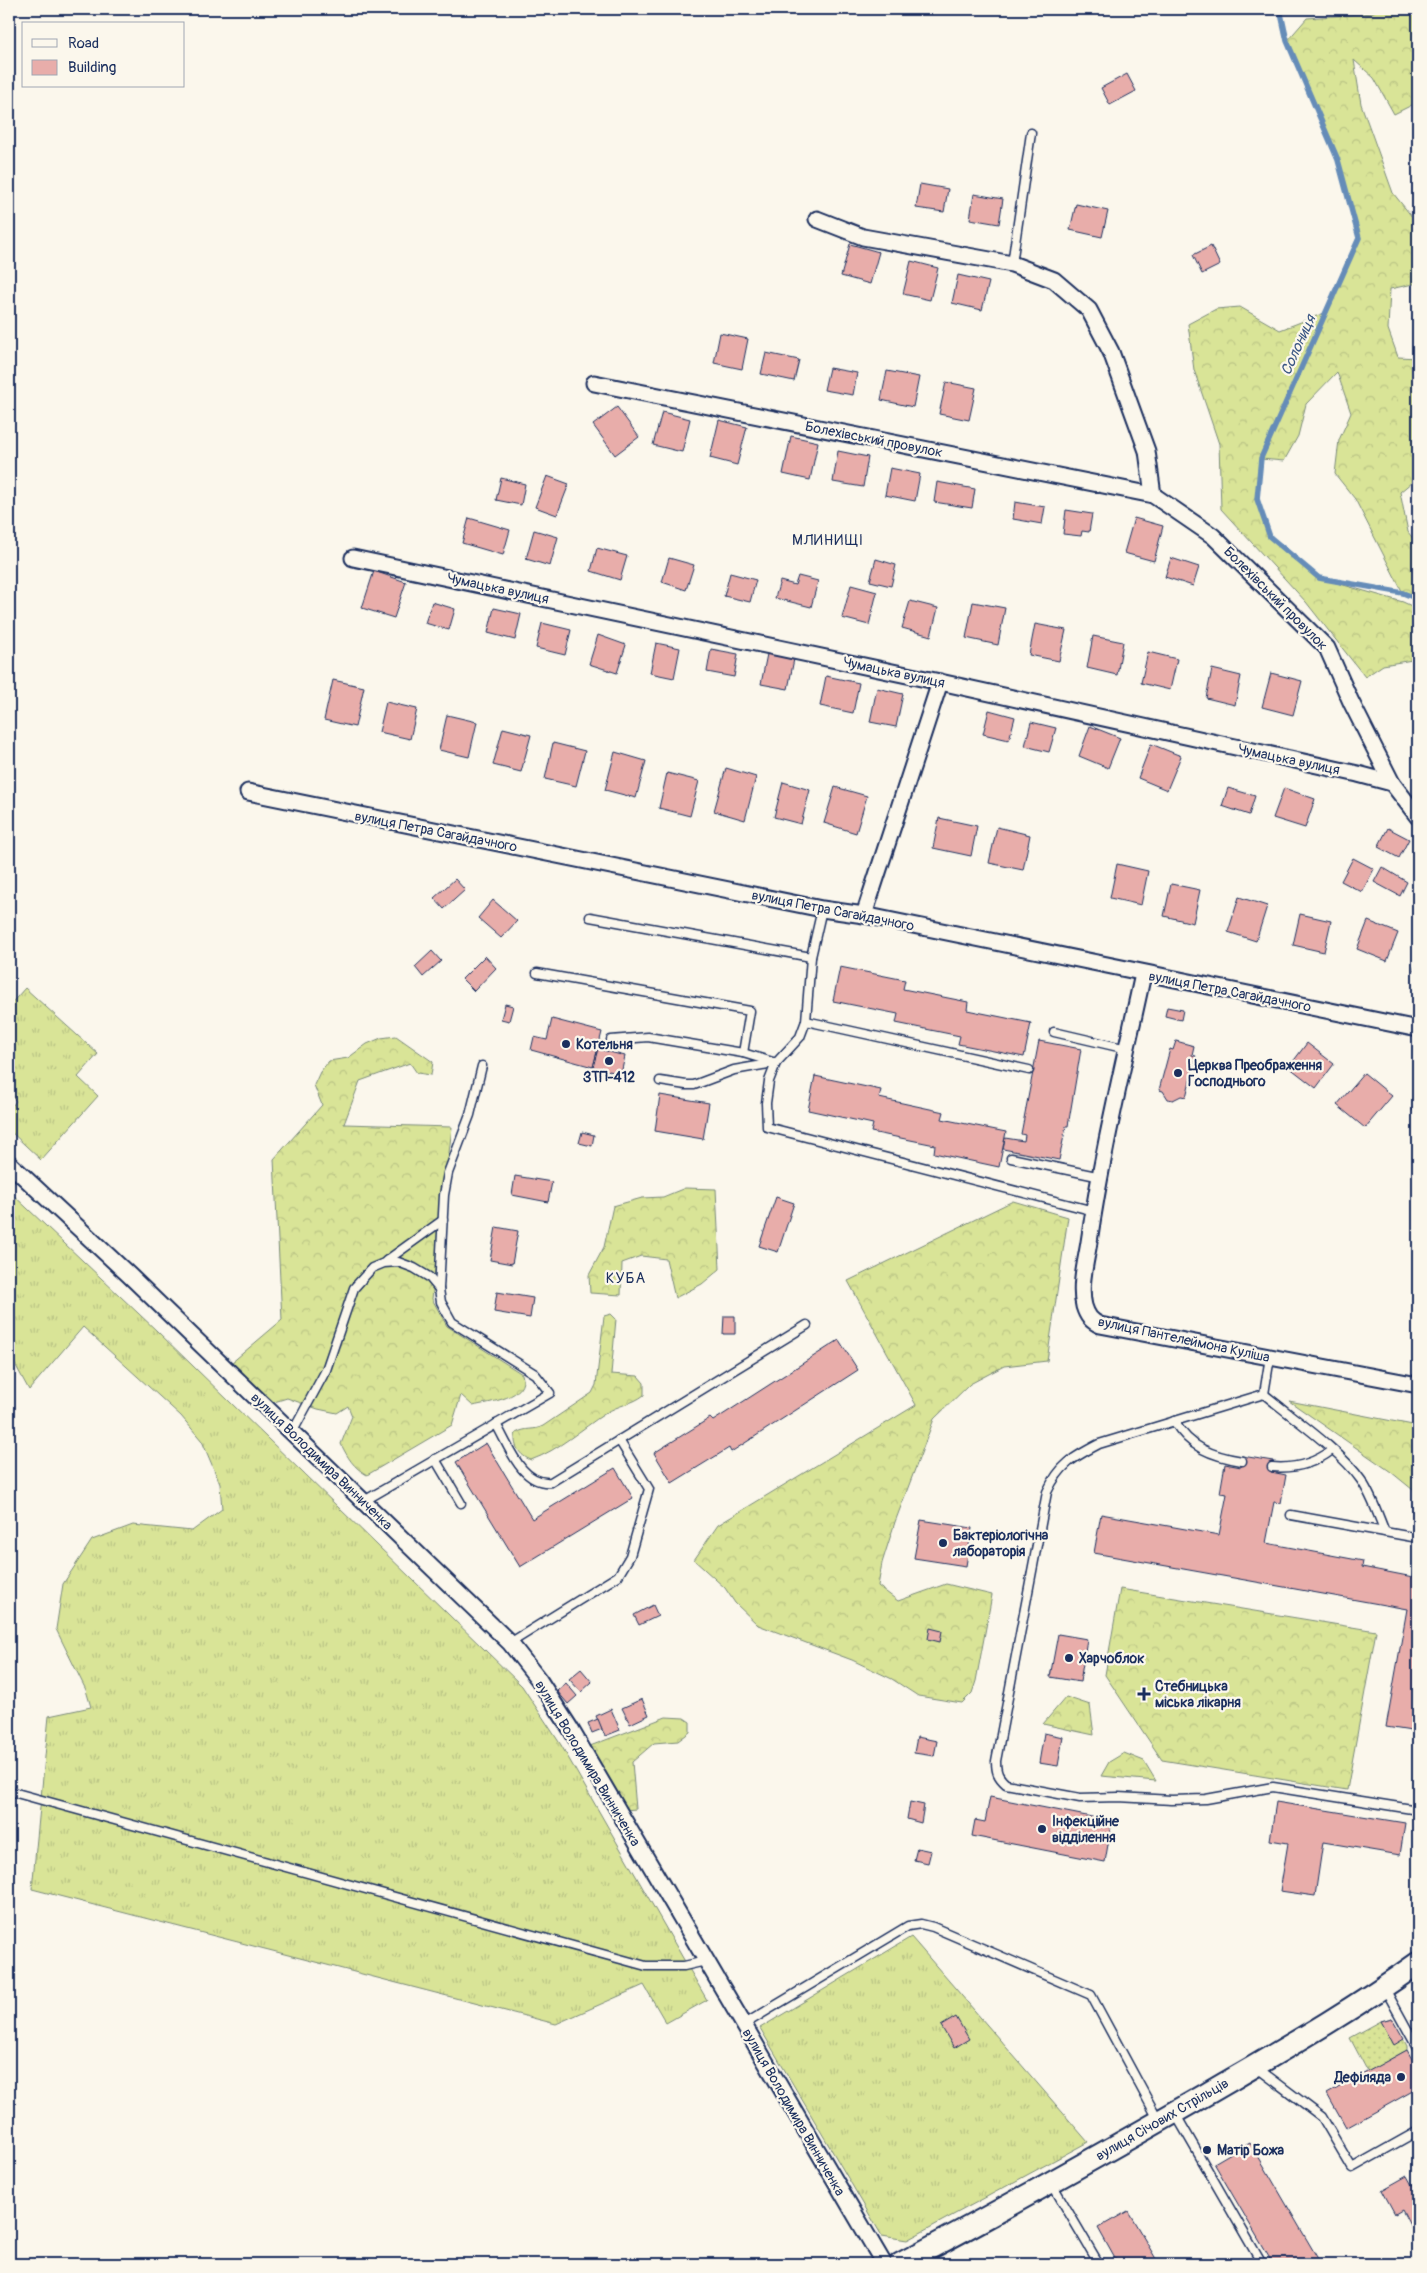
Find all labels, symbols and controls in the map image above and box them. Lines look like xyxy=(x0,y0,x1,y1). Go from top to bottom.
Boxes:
legend xyxy=(22,22,185,88)
text: Road xyxy=(68,34,99,53)
text: Building xyxy=(68,58,116,77)
water label: Солониця xyxy=(1277,310,1321,378)
street label: Болехівський провулок xyxy=(804,418,944,461)
district label: МЛИНИЩІ xyxy=(792,531,864,550)
street label: Болехівський провулок xyxy=(1220,543,1331,654)
street label: Чумацька вулиця xyxy=(445,569,550,608)
street label: Чумацька вулиця xyxy=(841,653,946,692)
street label: Чумацька вулиця xyxy=(1236,740,1341,779)
street label: вулиця Петра Сагайдачного xyxy=(353,807,519,856)
street label: вулиця Петра Сагайдачного xyxy=(750,886,916,935)
street label: вулиця Петра Сагайдачного xyxy=(1147,967,1313,1016)
place label: Котельня xyxy=(576,1036,633,1053)
marker: Котельня xyxy=(560,1038,572,1050)
marker: ЗТП-412 xyxy=(603,1055,615,1067)
place label: Церква Преображення Господнього xyxy=(1188,1057,1323,1090)
marker: Церква Преображення Господнього xyxy=(1172,1067,1184,1079)
place label: ЗТП-412 xyxy=(583,1069,635,1086)
district label: КУБА xyxy=(606,1269,646,1288)
street label: вулиця Пантелеймона Куліша xyxy=(1096,1313,1271,1366)
street label: вулиця Володимира Винниченка xyxy=(247,1389,396,1534)
place label: Бактеріологічна лабораторія xyxy=(952,1527,1049,1560)
marker: Бактеріологічна лабораторія xyxy=(937,1537,949,1549)
place label: Харчоблок xyxy=(1079,1650,1144,1667)
marker: Харчоблок xyxy=(1063,1652,1075,1664)
street label: вулиця Володимира Винниченка xyxy=(531,1677,644,1849)
place label: Стебницька міська лікарня xyxy=(1155,1678,1241,1711)
marker: Стебницька міська лікарня xyxy=(1137,1687,1151,1701)
place label: Інфекційне відділення xyxy=(1052,1813,1120,1846)
marker: Інфекційне відділення xyxy=(1036,1823,1048,1835)
street label: вулиця Володимира Винниченка xyxy=(739,2026,849,2199)
place label: Дефіляда xyxy=(1333,2069,1391,2086)
marker: Дефіляда xyxy=(1395,2071,1407,2083)
street label: вулиця Січових Стрільців xyxy=(1093,2074,1232,2164)
place label: Матір Божа xyxy=(1217,2142,1285,2159)
marker: Матір Божа xyxy=(1201,2144,1213,2156)

